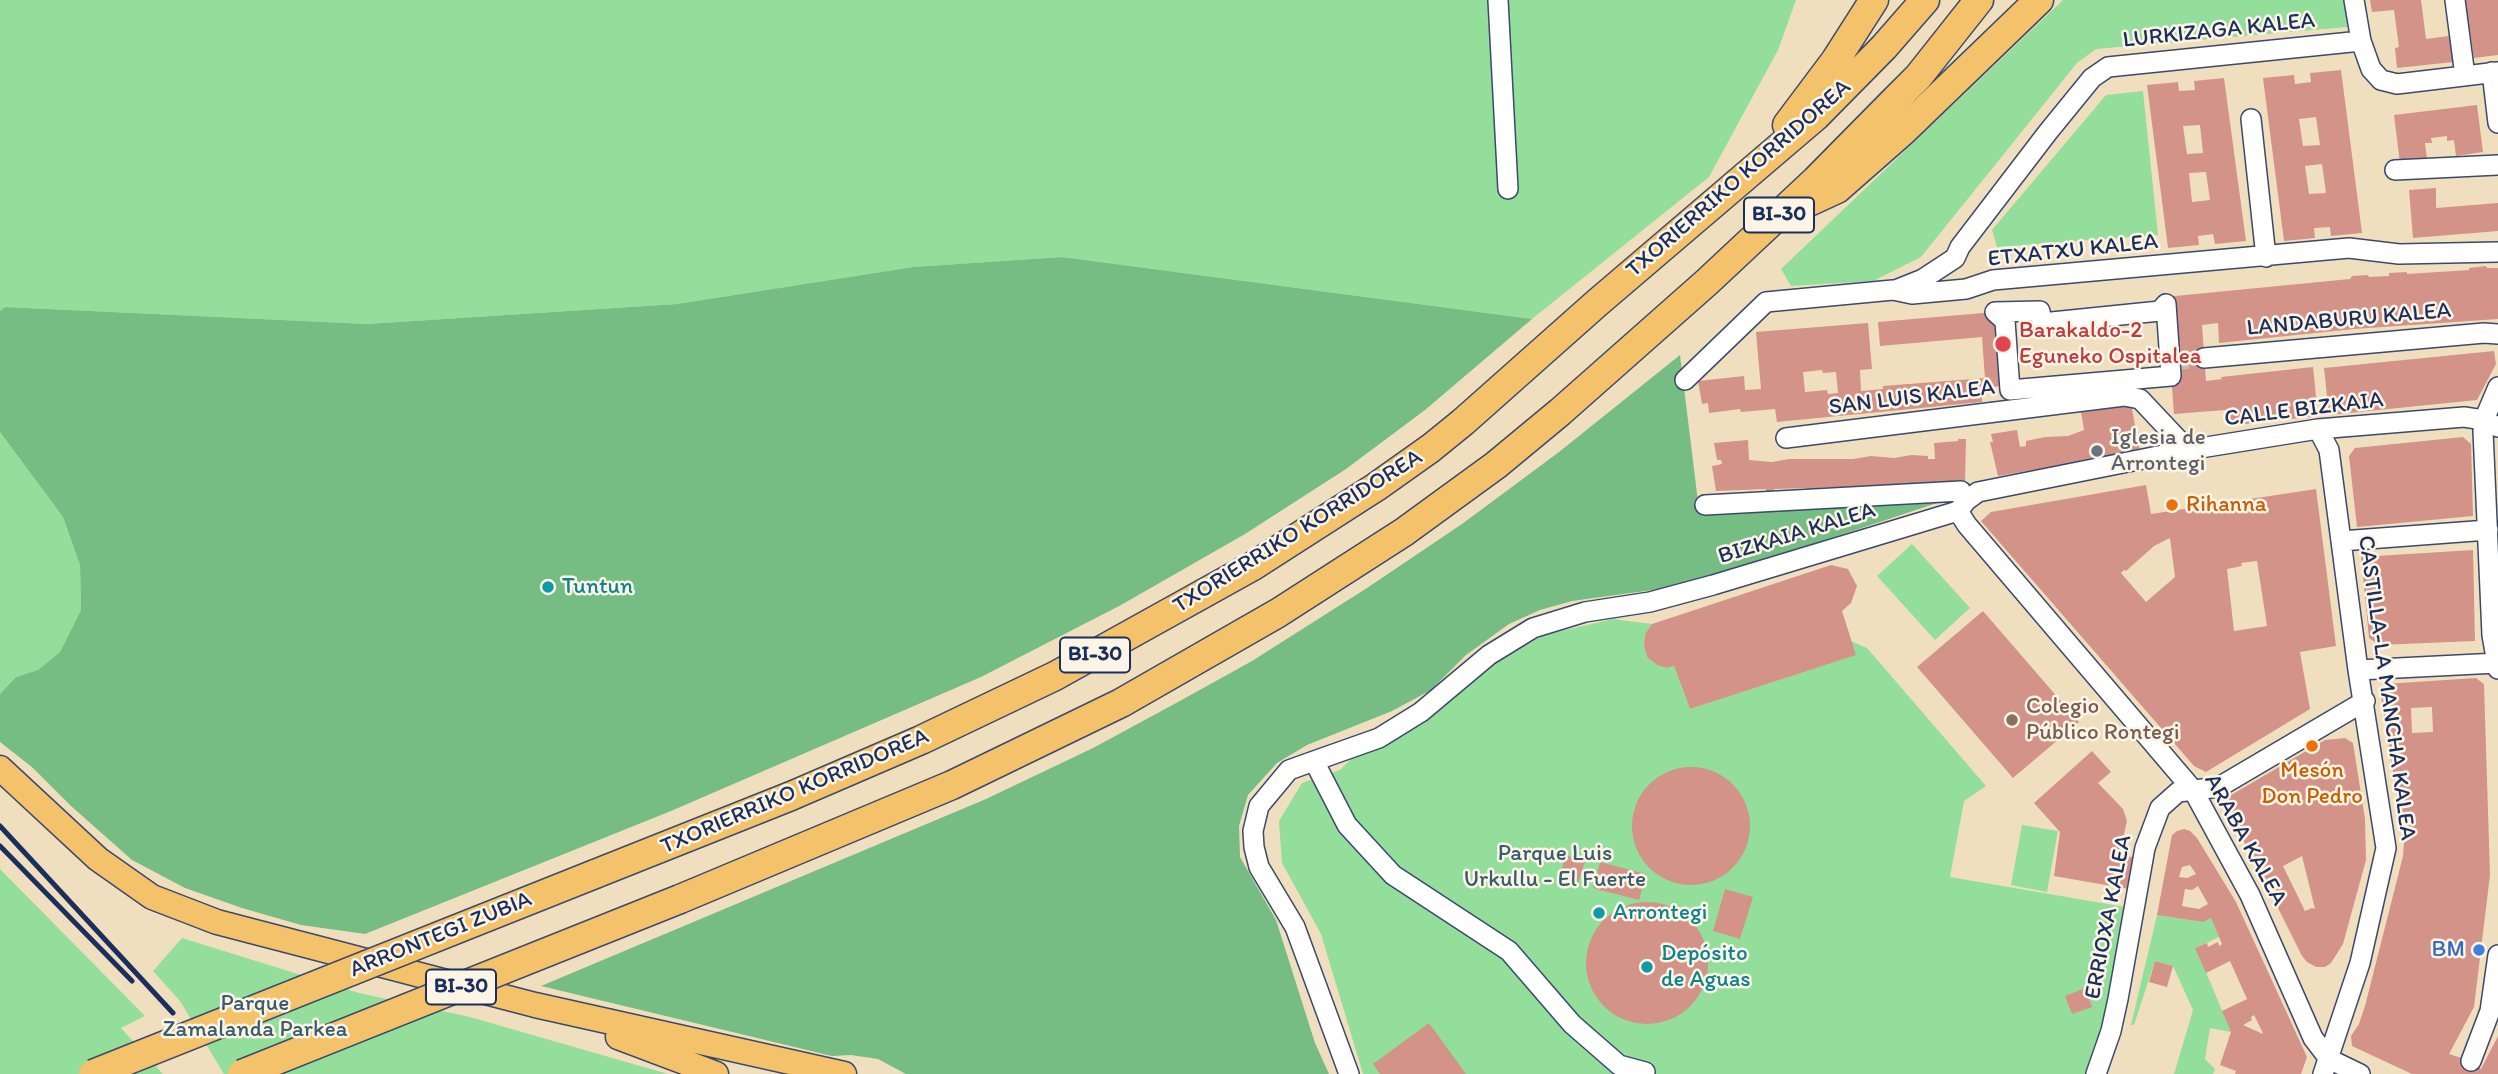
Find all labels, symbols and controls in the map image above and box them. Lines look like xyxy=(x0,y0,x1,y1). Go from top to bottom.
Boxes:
street label: LURKIZAGA KALEA xyxy=(2121,7,2317,55)
street label: TXORIERRIKO KORRIDOREA xyxy=(1621,74,1857,284)
road number: BI-30 xyxy=(1744,198,1814,232)
street label: ETXATXU KALEA xyxy=(1987,228,2159,274)
street label: LANDABURU KALEA xyxy=(2246,297,2452,343)
place label: Barakaldo-2 Eguneko Ospitalea xyxy=(2019,317,2202,371)
marker: Barakaldo-2 Eguneko Ospitalea xyxy=(1993,334,2013,354)
street label: SAN LUIS KALEA xyxy=(1827,374,1997,422)
street label: CALLE BIZKAIA xyxy=(2223,387,2385,433)
place label: Iglesia de Arrontegi xyxy=(2111,424,2206,478)
marker: Iglesia de Arrontegi xyxy=(2089,443,2105,459)
street label: TXORIERRIKO KORRIDOREA xyxy=(1168,444,1428,620)
place label: Rihanna xyxy=(2186,491,2267,519)
street label: BIZKAIA KALEA xyxy=(1715,497,1879,571)
marker: Rihanna xyxy=(2164,497,2180,513)
street label: CASTILLA-LA MANCHA KALEA xyxy=(2351,534,2421,842)
place label: Tuntun xyxy=(562,573,633,601)
marker: Tuntun xyxy=(540,579,556,595)
road number: BI-30 xyxy=(1060,638,1130,672)
place label: Colegio Público Rontegi xyxy=(2026,693,2180,747)
marker: Colegio Público Rontegi xyxy=(2004,712,2020,728)
street label: TXORIERRIKO KORRIDOREA xyxy=(657,723,933,861)
marker: Mesón Don Pedro xyxy=(2304,738,2320,754)
place label: Mesón Don Pedro xyxy=(2261,757,2363,811)
street label: ARABA KALEA xyxy=(2197,769,2293,911)
street label: ERRIOXA KALEA xyxy=(2080,833,2138,1001)
park label: Parque Luis Urkullu - El Fuerte xyxy=(1464,840,1646,894)
street label: ARRONTEGI ZUBIA xyxy=(346,886,536,984)
place label: Arrontegi xyxy=(1613,899,1707,927)
marker: Arrontegi xyxy=(1591,905,1607,921)
place label: BM xyxy=(2432,936,2465,964)
place label: Depósito de Aguas xyxy=(1661,940,1751,994)
marker: BM xyxy=(2471,942,2487,958)
marker: Depósito de Aguas xyxy=(1639,959,1655,975)
road number: BI-30 xyxy=(426,970,496,1004)
park label: Parque Zamalanda Parkea xyxy=(162,990,348,1044)

